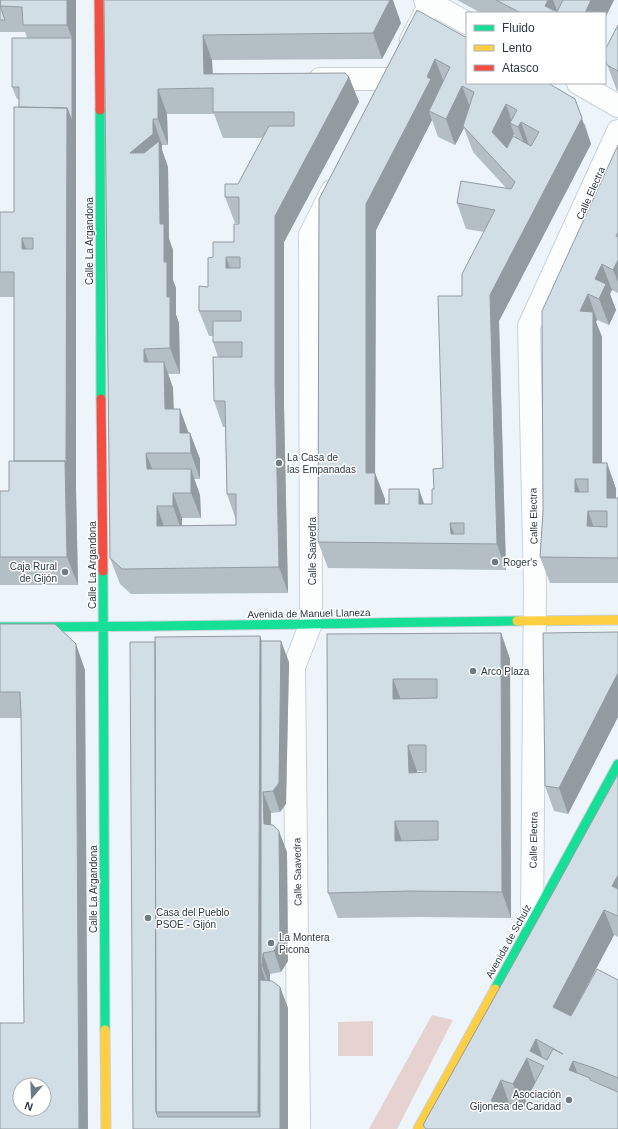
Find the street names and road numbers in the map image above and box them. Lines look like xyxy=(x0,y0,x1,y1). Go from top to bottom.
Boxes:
street label: Calle Electra xyxy=(574,165,607,221)
street label: Calle La Argandona xyxy=(84,197,95,285)
street label: Calle Electra xyxy=(527,487,539,544)
street label: Calle Saavedra xyxy=(307,516,318,585)
street label: Calle La Argandona xyxy=(87,521,98,609)
street label: Avenida de Manuel Llaneza xyxy=(247,607,371,620)
street label: Calle Electra xyxy=(528,811,540,868)
street label: Calle Saavedra xyxy=(291,837,304,906)
street label: Calle La Argandona xyxy=(88,845,99,933)
street label: Avenida de Schulz xyxy=(484,902,533,980)

